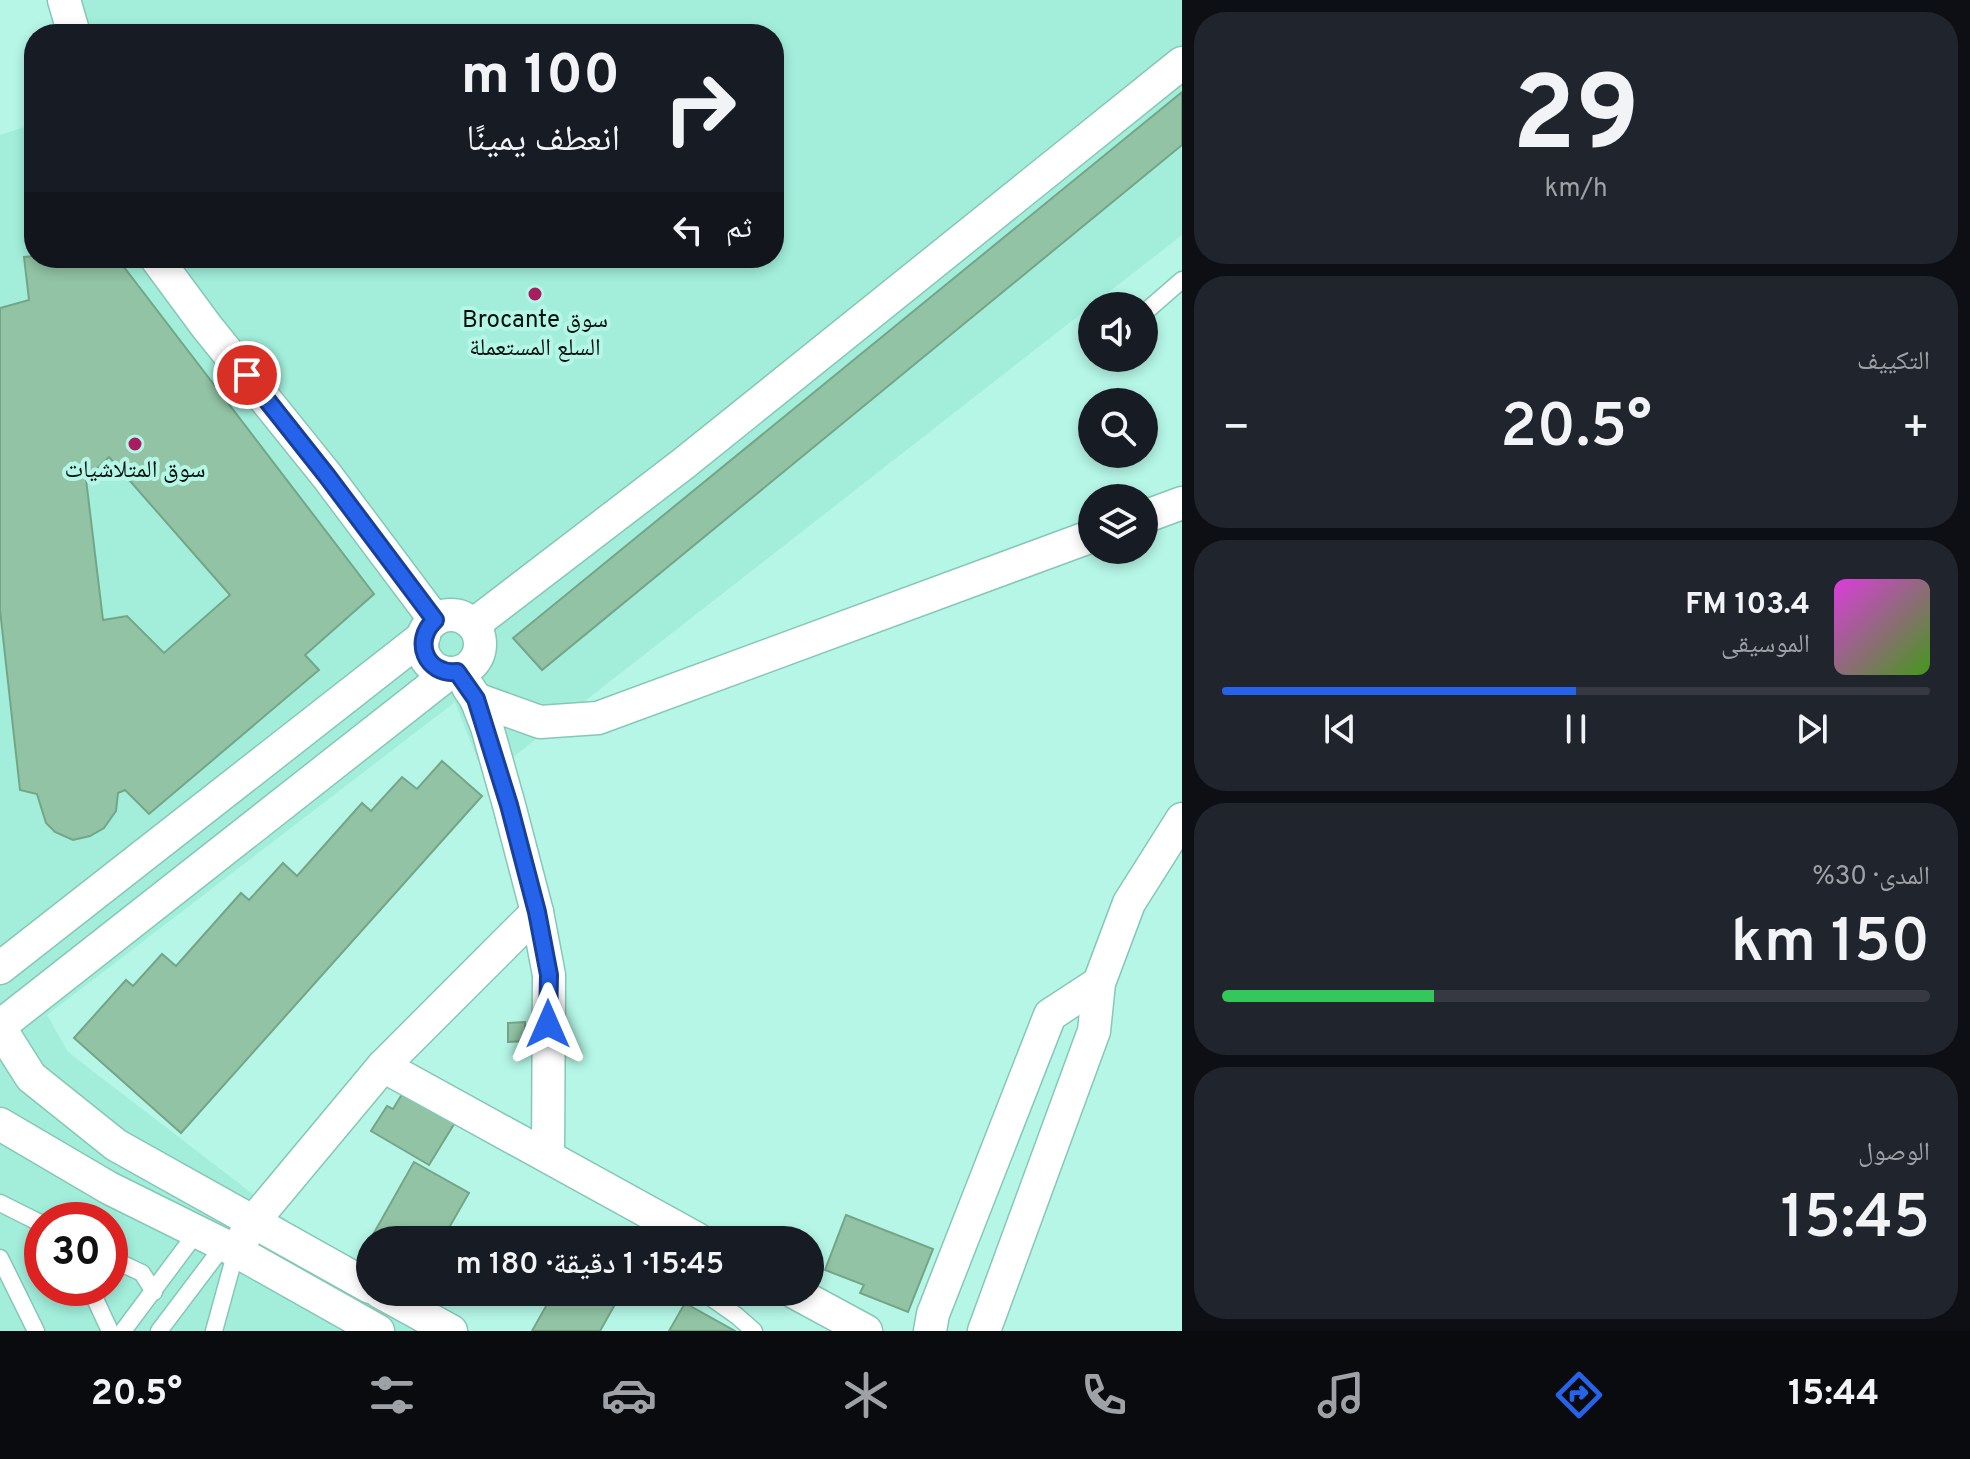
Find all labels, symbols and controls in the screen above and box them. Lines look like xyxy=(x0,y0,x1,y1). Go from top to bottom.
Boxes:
text: 100 m xyxy=(461,43,620,113)
text: 29 xyxy=(1512,55,1640,187)
icon: right xyxy=(648,56,752,160)
text: انعطف يمينًا xyxy=(466,118,620,164)
text: km/h xyxy=(1544,173,1608,206)
icon: left xyxy=(666,208,710,252)
text: ثم xyxy=(726,211,752,248)
marker: Brocante سوق السلع المستعملة xyxy=(526,285,544,303)
map controls xyxy=(1078,292,1158,564)
button: sound xyxy=(1078,292,1158,372)
place label: Brocante سوق السلع المستعملة xyxy=(462,306,608,364)
pin xyxy=(213,341,281,409)
text: التكييف xyxy=(1857,346,1930,379)
icon: arrive xyxy=(225,353,269,397)
button: search xyxy=(1078,388,1158,468)
text: 20.5° xyxy=(1500,392,1652,468)
text: − xyxy=(1222,402,1250,458)
text: + xyxy=(1902,402,1930,458)
marker: سوق المتلاشيات xyxy=(126,435,144,453)
place label: سوق المتلاشيات xyxy=(64,456,206,486)
button: layers xyxy=(1078,484,1158,564)
text: 103.4 FM xyxy=(1685,587,1810,624)
text: الموسيقى xyxy=(1721,629,1810,662)
icon: previous xyxy=(1318,707,1362,751)
icon: pause xyxy=(1554,707,1598,751)
icon: next xyxy=(1790,707,1834,751)
text: المدى · 30% xyxy=(1812,861,1930,894)
text: 150 km xyxy=(1731,907,1930,983)
position arrow xyxy=(506,982,590,1066)
text: الوصول xyxy=(1858,1137,1930,1170)
text: 15:45 xyxy=(1781,1183,1930,1259)
speed limit sign: 30 xyxy=(24,1202,128,1306)
text: 15:45 · 1 دقيقة · 180 m xyxy=(456,1247,724,1284)
icon: filters xyxy=(364,1367,420,1423)
icon: car xyxy=(601,1367,657,1423)
icon: climate xyxy=(838,1367,894,1423)
icon: phone xyxy=(1076,1367,1132,1423)
icon: music xyxy=(1313,1367,1369,1423)
icon: directions xyxy=(1551,1367,1607,1423)
text: 20.5° xyxy=(91,1372,182,1418)
text: 15:44 xyxy=(1788,1372,1879,1418)

